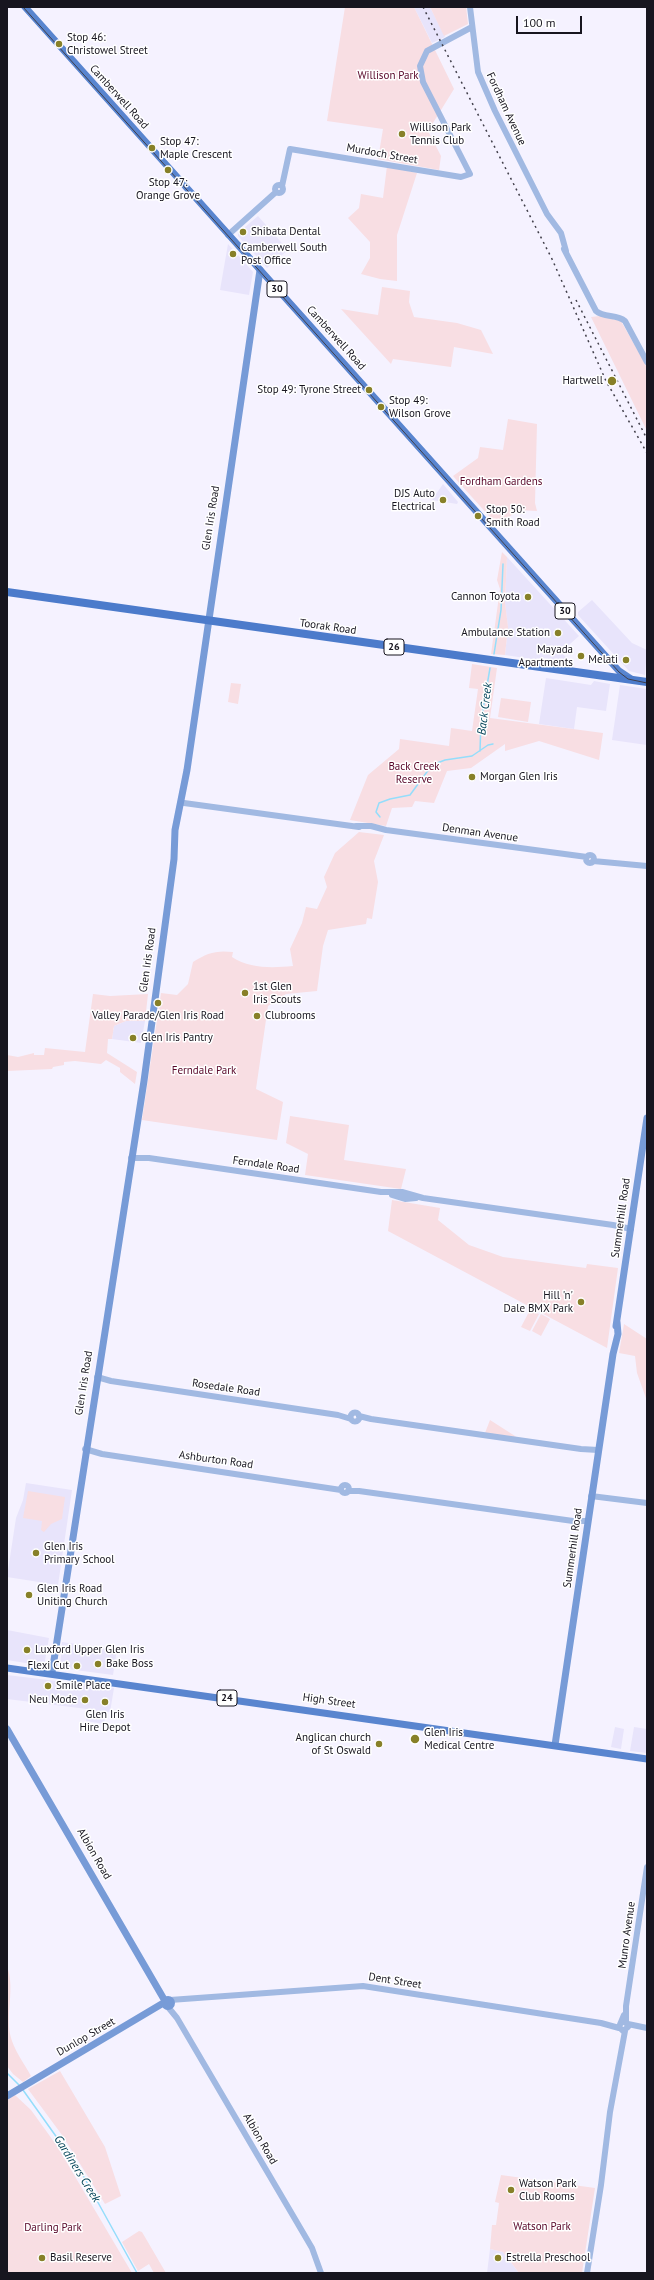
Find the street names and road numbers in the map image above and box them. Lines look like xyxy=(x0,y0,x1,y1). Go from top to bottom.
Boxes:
street label: Camberwell Road xyxy=(87,62,151,132)
street label: Fordham Avenue xyxy=(483,70,529,148)
street label: Murdoch Street xyxy=(345,141,419,167)
road number: 30 xyxy=(267,281,287,297)
street label: Camberwell Road xyxy=(304,303,368,373)
street label: Glen Iris Road xyxy=(199,485,223,551)
road number: 30 xyxy=(555,603,575,619)
street label: Toorak Road xyxy=(299,616,357,638)
road number: 26 xyxy=(384,639,404,655)
street label: Denman Avenue xyxy=(441,821,519,845)
street label: Glen Iris Road xyxy=(137,927,159,993)
street label: Ferndale Road xyxy=(232,1154,300,1176)
street label: Summerhill Road xyxy=(609,1177,633,1259)
street label: Glen Iris Road xyxy=(72,1350,96,1416)
street label: Rosedale Road xyxy=(191,1377,261,1399)
street label: Ashburton Road xyxy=(178,1448,254,1472)
street label: Summerhill Road xyxy=(561,1507,585,1589)
road number: 24 xyxy=(217,1690,237,1706)
street label: High Street xyxy=(302,1691,356,1711)
street label: Albion Road xyxy=(74,1826,114,1882)
street label: Munro Avenue xyxy=(616,1901,638,1969)
street label: Dent Street xyxy=(368,1970,422,1992)
street label: Dunlop Street xyxy=(54,2015,118,2059)
street label: Albion Road xyxy=(240,2111,280,2167)

